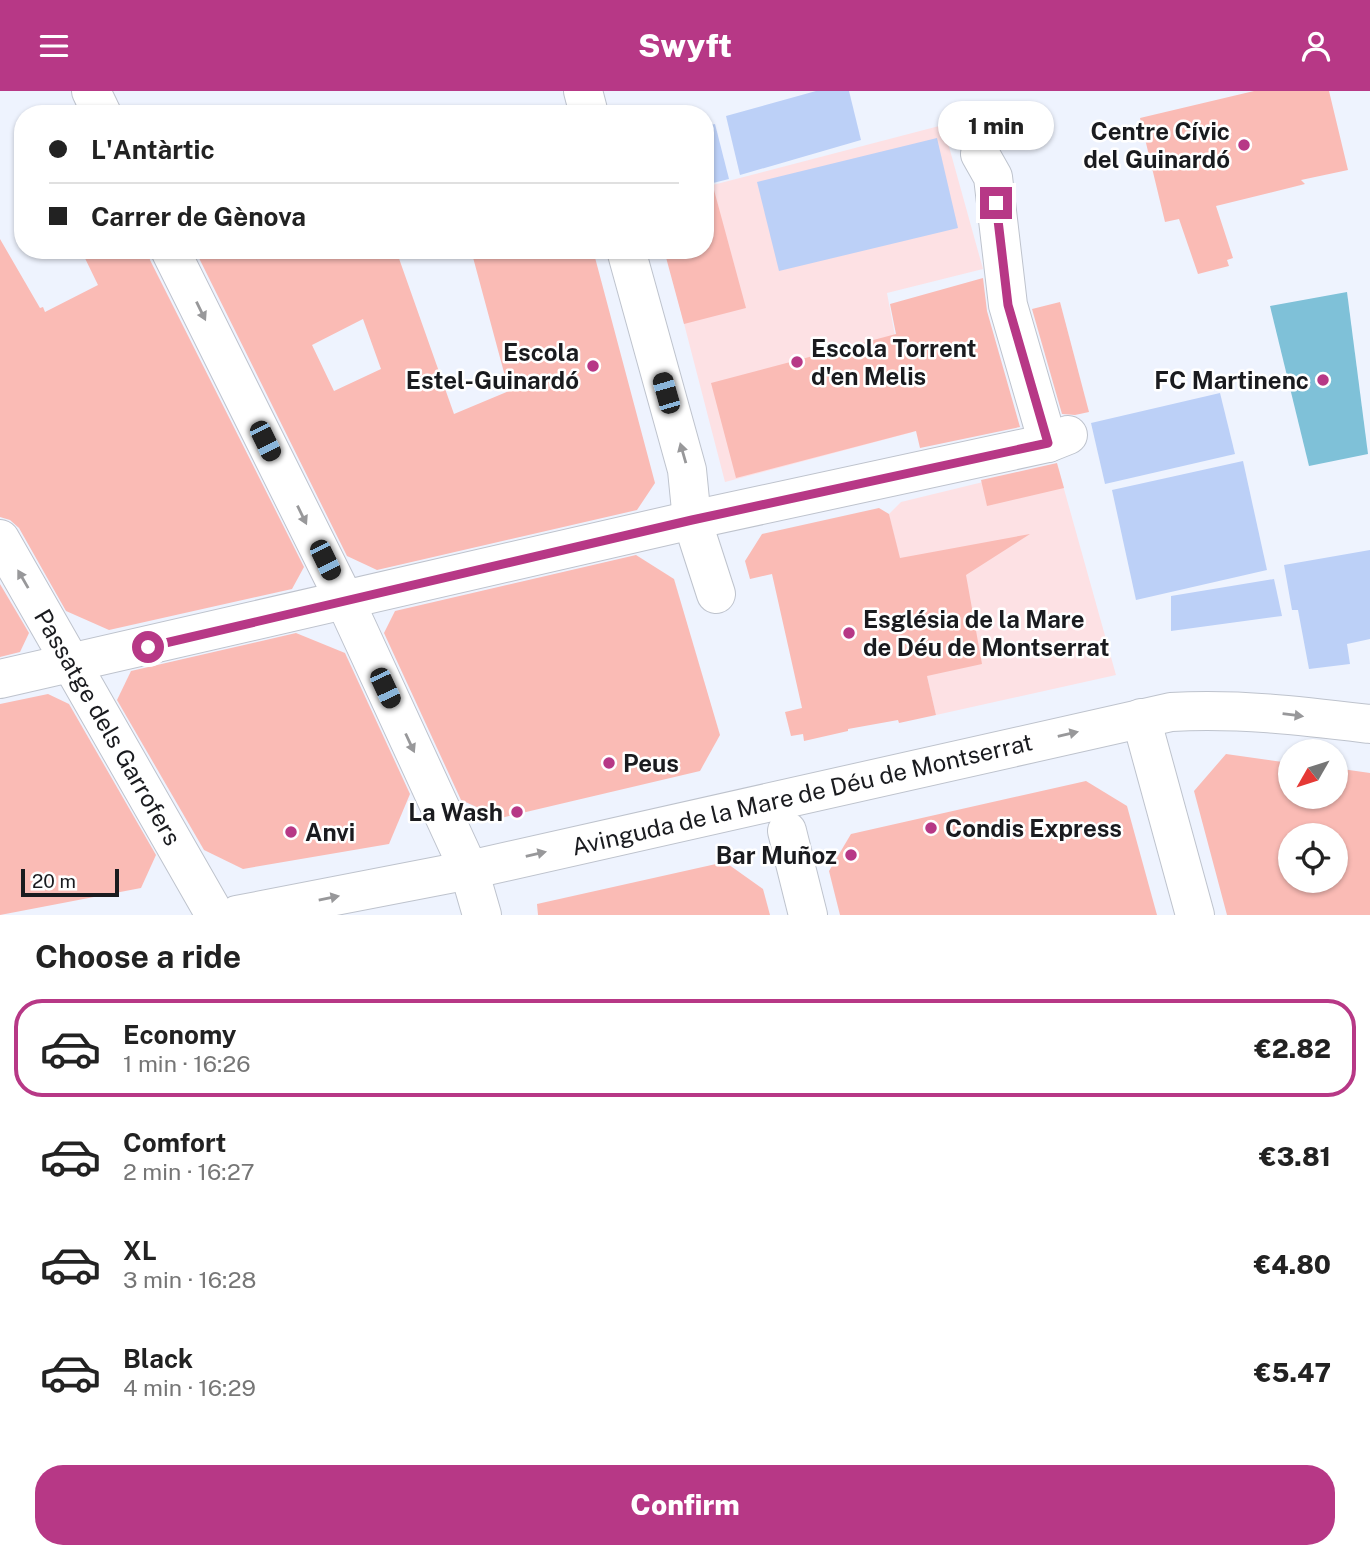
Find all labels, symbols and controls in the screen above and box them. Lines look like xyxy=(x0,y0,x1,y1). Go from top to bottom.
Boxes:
icon: menu xyxy=(35,27,73,65)
text: Swyft xyxy=(638,27,732,64)
icon: person xyxy=(1297,27,1335,65)
callout: 1 min xyxy=(938,101,1054,151)
text: 1 min xyxy=(968,112,1024,139)
place label: Centre Cívic del Guinardó xyxy=(1083,117,1230,173)
text: L'Antàrtic xyxy=(91,134,215,165)
marker: Centre Cívic del Guinardó xyxy=(1236,137,1252,153)
route end xyxy=(980,187,1012,219)
text: Carrer de Gènova xyxy=(91,201,306,232)
one-way arrow xyxy=(195,301,206,321)
place label: Escola Torrent d'en Melis xyxy=(811,334,977,390)
place label: Escola Estel-Guinardó xyxy=(406,338,579,394)
marker: Escola Torrent d'en Melis xyxy=(789,354,805,370)
marker: Escola Estel-Guinardó xyxy=(585,358,601,374)
place label: FC Martinenc xyxy=(1154,366,1309,394)
car xyxy=(651,370,682,416)
marker: FC Martinenc xyxy=(1315,372,1331,388)
car xyxy=(247,418,284,464)
one-way arrow xyxy=(677,442,687,463)
one-way arrow xyxy=(297,505,308,525)
car xyxy=(307,537,344,583)
one-way arrow xyxy=(17,570,29,589)
street label: Passatge dels Garrofers xyxy=(29,604,187,850)
place label: Església de la Mare de Déu de Montserrat xyxy=(863,605,1110,661)
marker: Església de la Mare de Déu de Montserrat xyxy=(841,625,857,641)
route start xyxy=(132,631,164,663)
car xyxy=(367,665,404,711)
one-way arrow xyxy=(1282,709,1304,720)
street label: Avinguda de la Mare de Déu de Montserrat xyxy=(569,727,1035,861)
one-way arrow xyxy=(1057,729,1079,740)
one-way arrow xyxy=(405,732,416,753)
north arrow xyxy=(1278,739,1348,809)
map controls xyxy=(1278,739,1348,893)
place label: Peus xyxy=(623,749,679,777)
marker: Peus xyxy=(601,755,617,771)
place label: La Wash xyxy=(408,798,503,826)
marker: La Wash xyxy=(509,804,525,820)
place label: Condis Express xyxy=(945,814,1122,842)
place label: Anvi xyxy=(305,818,355,846)
marker: Condis Express xyxy=(923,820,939,836)
button: locate xyxy=(1278,823,1348,893)
marker: Anvi xyxy=(283,824,299,840)
place label: Bar Muñoz xyxy=(716,841,837,869)
marker: Bar Muñoz xyxy=(843,847,859,863)
one-way arrow xyxy=(525,849,547,860)
scale bar xyxy=(21,866,119,898)
text: 20 m xyxy=(32,870,76,892)
one-way arrow xyxy=(318,893,340,904)
text: Choose a ride xyxy=(35,938,241,975)
icon: car xyxy=(39,1017,102,1080)
text: Economy xyxy=(123,1019,236,1050)
text: €2.82 xyxy=(1254,1033,1331,1064)
text: 1 min · 16:26 xyxy=(123,1050,251,1077)
icon: car xyxy=(39,1125,102,1188)
text: Comfort xyxy=(123,1127,226,1158)
text: €3.81 xyxy=(1259,1141,1331,1172)
text: 2 min · 16:27 xyxy=(123,1158,254,1185)
icon: car xyxy=(39,1233,102,1296)
text: XL xyxy=(123,1235,157,1266)
text: €4.80 xyxy=(1254,1249,1331,1280)
text: 3 min · 16:28 xyxy=(123,1266,256,1293)
icon: car xyxy=(39,1341,102,1404)
text: Black xyxy=(123,1343,193,1374)
text: €5.47 xyxy=(1254,1357,1331,1388)
text: 4 min · 16:29 xyxy=(123,1374,256,1401)
button: Confirm xyxy=(35,1465,1335,1545)

